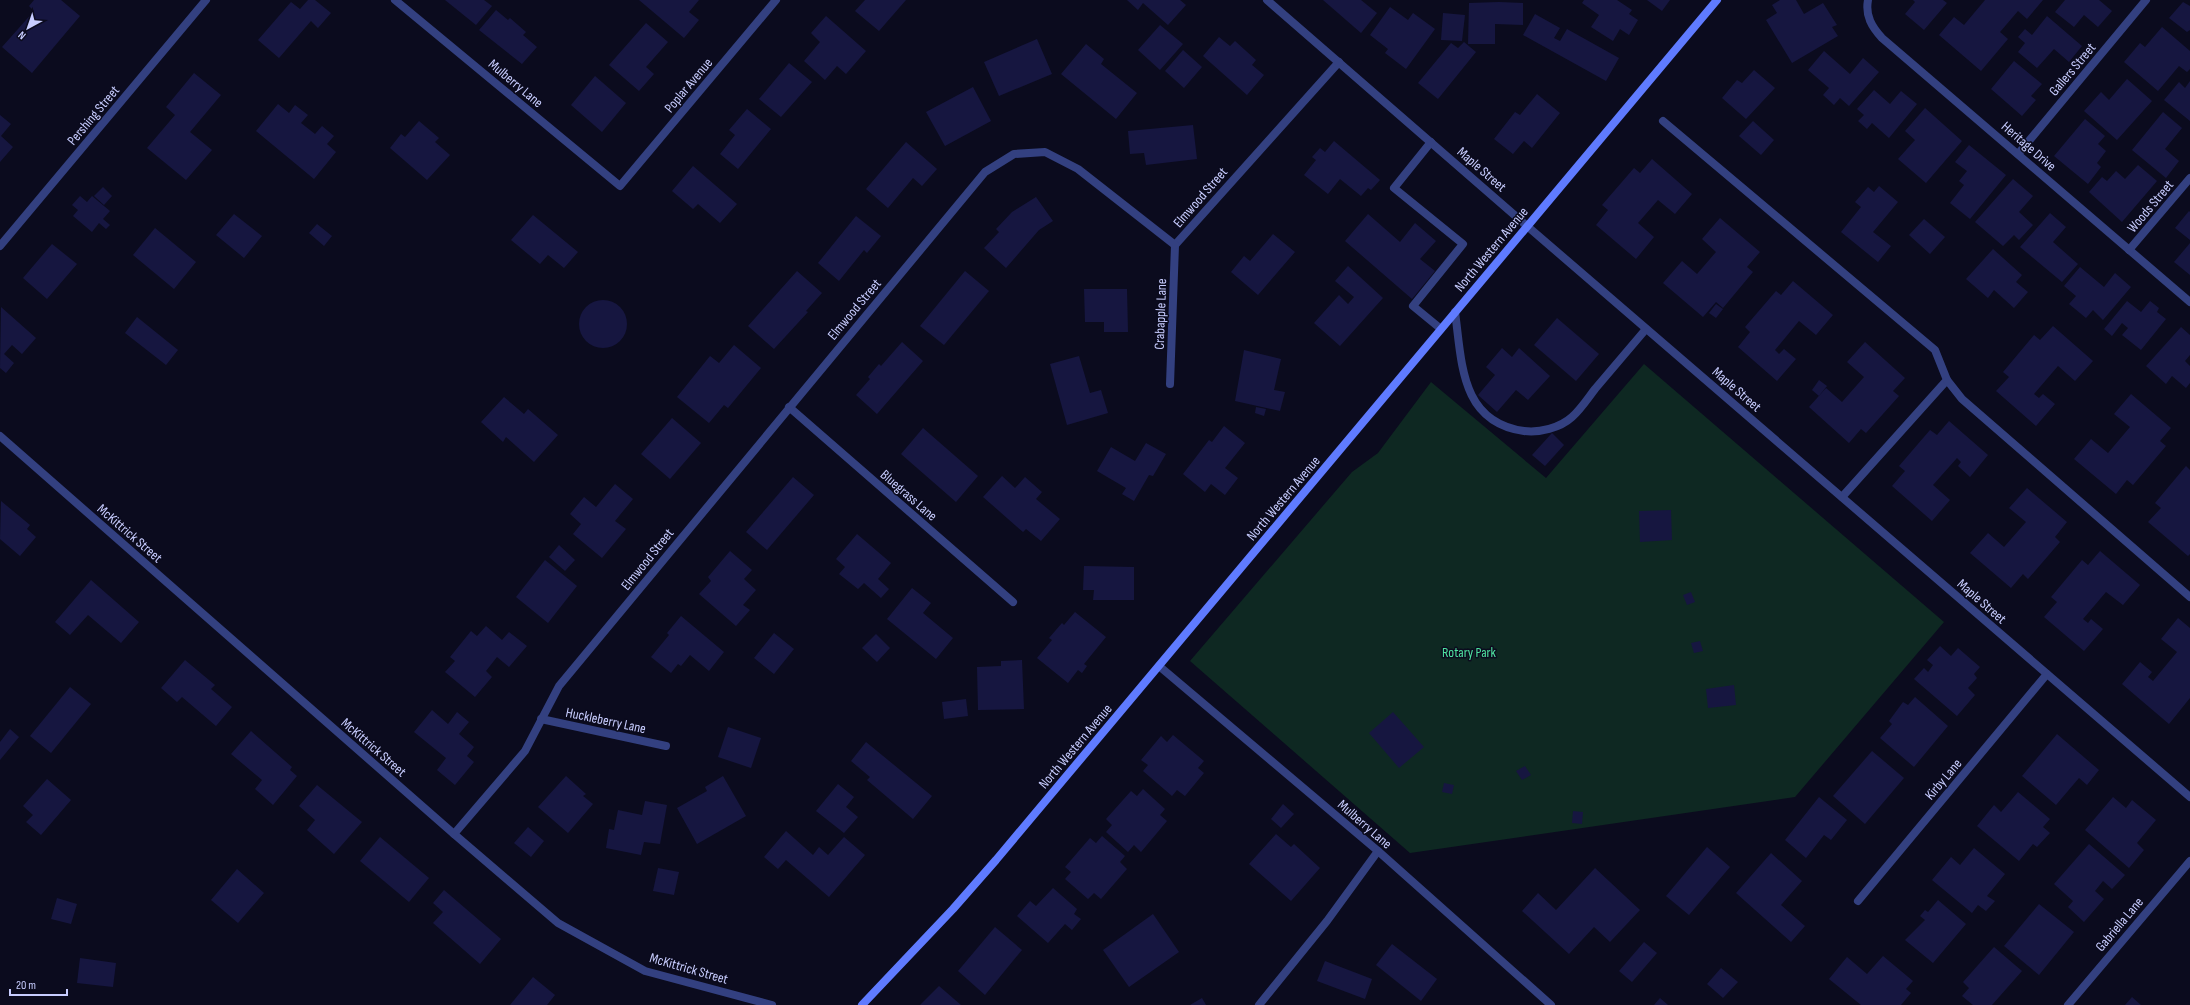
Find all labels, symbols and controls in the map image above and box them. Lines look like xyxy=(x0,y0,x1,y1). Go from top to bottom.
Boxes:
north arrow xyxy=(8,8,48,48)
text: N xyxy=(15,28,28,42)
street label: Gallers Street xyxy=(2045,39,2099,99)
street label: Poplar Avenue xyxy=(661,55,716,116)
street label: Mulberry Lane xyxy=(485,56,546,111)
street label: Pershing Street xyxy=(64,82,123,148)
street label: Heritage Drive xyxy=(1998,118,2059,175)
street label: Maple Street xyxy=(1454,143,1510,195)
street label: Elmwood Street xyxy=(1170,164,1231,231)
street label: Woods Street xyxy=(2124,177,2177,236)
street label: North Western Avenue xyxy=(1451,203,1532,295)
street label: Elmwood Street xyxy=(824,275,885,343)
street label: Crabapple Lane xyxy=(1151,278,1170,350)
street label: Maple Street xyxy=(1709,363,1765,415)
street label: North Western Avenue xyxy=(1243,452,1324,544)
street label: Bluegrass Lane xyxy=(877,466,940,525)
street label: McKittrick Street xyxy=(94,500,166,566)
street label: Elmwood Street xyxy=(617,525,677,594)
street label: Maple Street xyxy=(1954,575,2010,627)
park label: Rotary Park xyxy=(1442,644,1497,661)
street label: North Western Avenue xyxy=(1035,700,1116,792)
street label: Huckleberry Lane xyxy=(564,704,648,737)
street label: McKittrick Street xyxy=(338,714,410,780)
street label: Kirby Lane xyxy=(1921,755,1965,803)
street label: Mulberry Lane xyxy=(1334,796,1395,853)
street label: Gabriella Lane xyxy=(2092,894,2147,955)
street label: McKittrick Street xyxy=(648,949,730,988)
scale bar xyxy=(10,971,67,997)
text: 20 m xyxy=(16,978,36,993)

